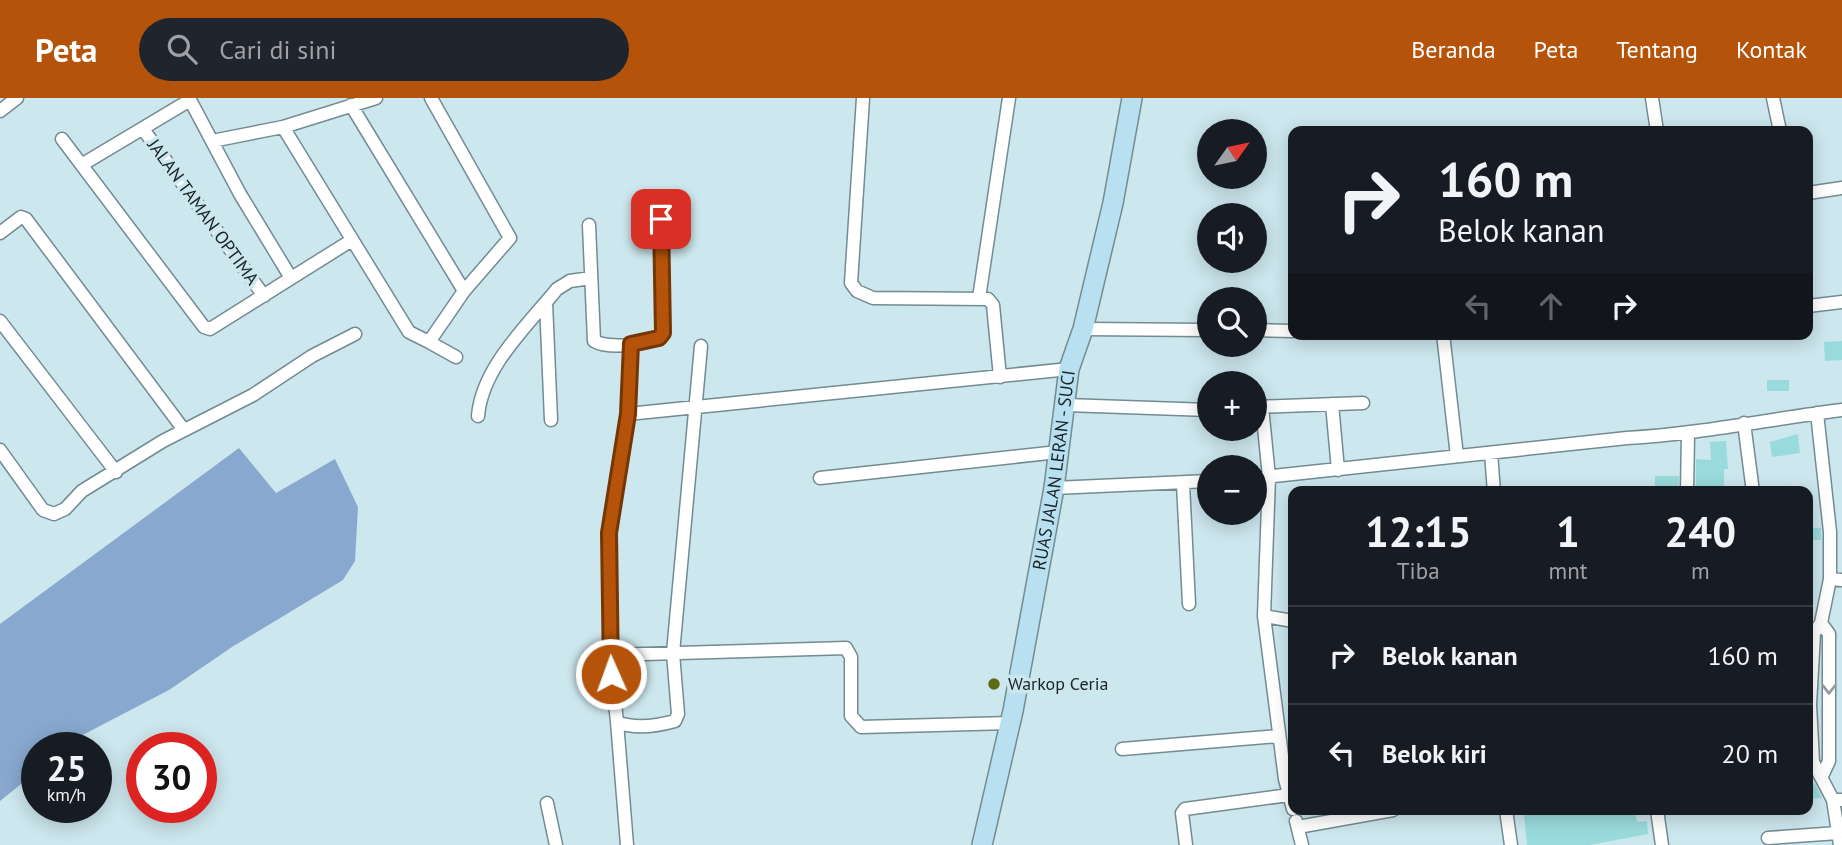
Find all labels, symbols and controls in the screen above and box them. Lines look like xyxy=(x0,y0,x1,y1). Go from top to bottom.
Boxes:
search box xyxy=(139,18,629,81)
text: Peta xyxy=(35,28,97,71)
icon: search xyxy=(163,30,201,68)
text: Cari di sini xyxy=(219,33,336,66)
text: Beranda xyxy=(1411,34,1496,65)
text: Peta xyxy=(1534,34,1578,65)
text: Tentang xyxy=(1616,34,1698,65)
text: Kontak xyxy=(1736,34,1807,65)
north arrow xyxy=(1197,119,1267,189)
map controls xyxy=(1197,119,1267,525)
street label: JALAN TAMAN OPTIMA xyxy=(142,133,264,290)
text: 160 m xyxy=(1438,147,1573,211)
icon: right xyxy=(1323,154,1414,245)
pin xyxy=(631,189,691,249)
icon: arrive xyxy=(642,200,680,238)
button: sound xyxy=(1197,203,1267,273)
text: Belok kanan xyxy=(1438,209,1604,251)
button: search xyxy=(1197,287,1267,357)
icon: left xyxy=(1459,287,1497,325)
icon: ahead xyxy=(1532,287,1570,325)
icon: right xyxy=(1605,287,1643,325)
street label: RUAS JALAN LERAN - SUCI xyxy=(1027,369,1080,572)
button: + xyxy=(1197,371,1267,441)
button: − xyxy=(1197,455,1267,525)
text: 12:15 xyxy=(1365,504,1472,559)
text: 1 xyxy=(1556,504,1580,559)
text: 240 xyxy=(1665,504,1736,559)
text: Tiba xyxy=(1397,556,1440,585)
text: mnt xyxy=(1549,556,1588,585)
text: m xyxy=(1691,556,1710,585)
icon: right xyxy=(1323,636,1361,674)
position arrow xyxy=(574,637,648,711)
text: Belok kanan xyxy=(1382,639,1518,672)
text: 160 m xyxy=(1707,639,1778,672)
place label: Warkop Ceria xyxy=(1008,672,1108,695)
marker: Warkop Ceria xyxy=(986,676,1002,692)
one-way arrow xyxy=(1821,684,1837,695)
speed limit sign: 30 xyxy=(126,732,217,823)
icon: left xyxy=(1323,734,1361,772)
text: Belok kiri xyxy=(1382,737,1487,770)
text: 20 m xyxy=(1722,737,1778,770)
text: 25 xyxy=(47,745,86,791)
text: km/h xyxy=(47,783,86,806)

